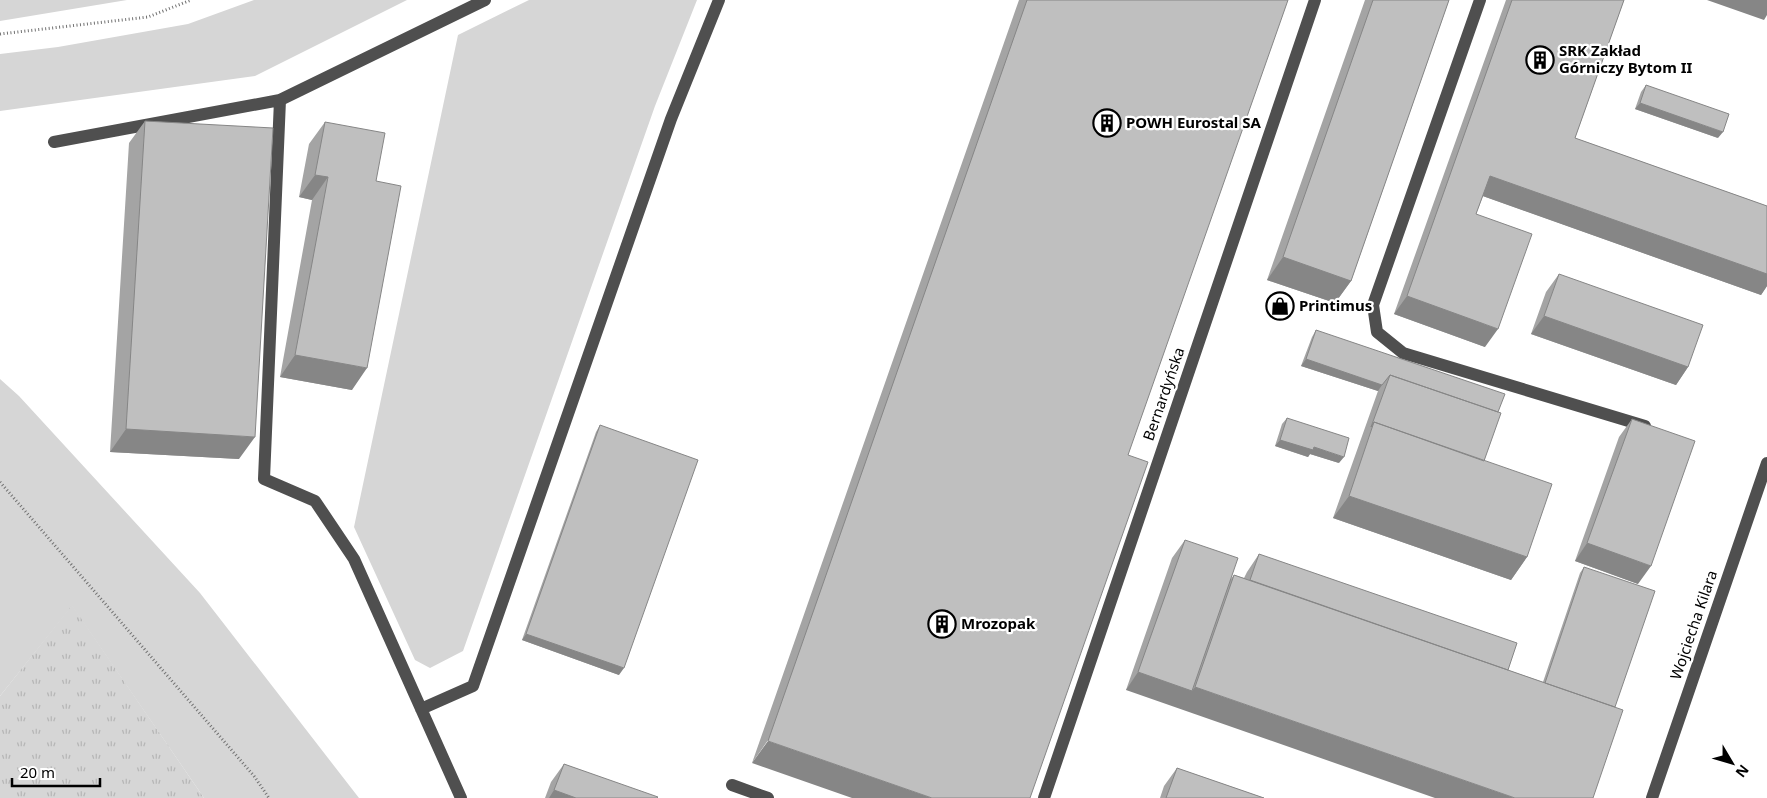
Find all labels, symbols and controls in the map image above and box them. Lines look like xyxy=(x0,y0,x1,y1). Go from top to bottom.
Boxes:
place label: SRK Zakład Górniczy Bytom II xyxy=(1559,40,1693,77)
building icon: SRK Zakład Górniczy Bytom II xyxy=(1525,45,1555,75)
building icon: POWH Eurostal SA xyxy=(1092,108,1122,138)
place label: POWH Eurostal SA xyxy=(1126,112,1262,132)
shop icon: Printimus xyxy=(1265,291,1295,321)
place label: Printimus xyxy=(1299,295,1372,315)
street label: Bernardyńska xyxy=(1138,344,1188,443)
street label: Wojciecha Kilara xyxy=(1665,567,1721,682)
building icon: Mrozopak xyxy=(927,609,957,639)
place label: Mrozopak xyxy=(961,613,1036,633)
north arrow xyxy=(1707,738,1757,788)
scale bar xyxy=(12,756,100,788)
text: N xyxy=(1732,761,1754,782)
text: 20 m xyxy=(20,762,55,782)

